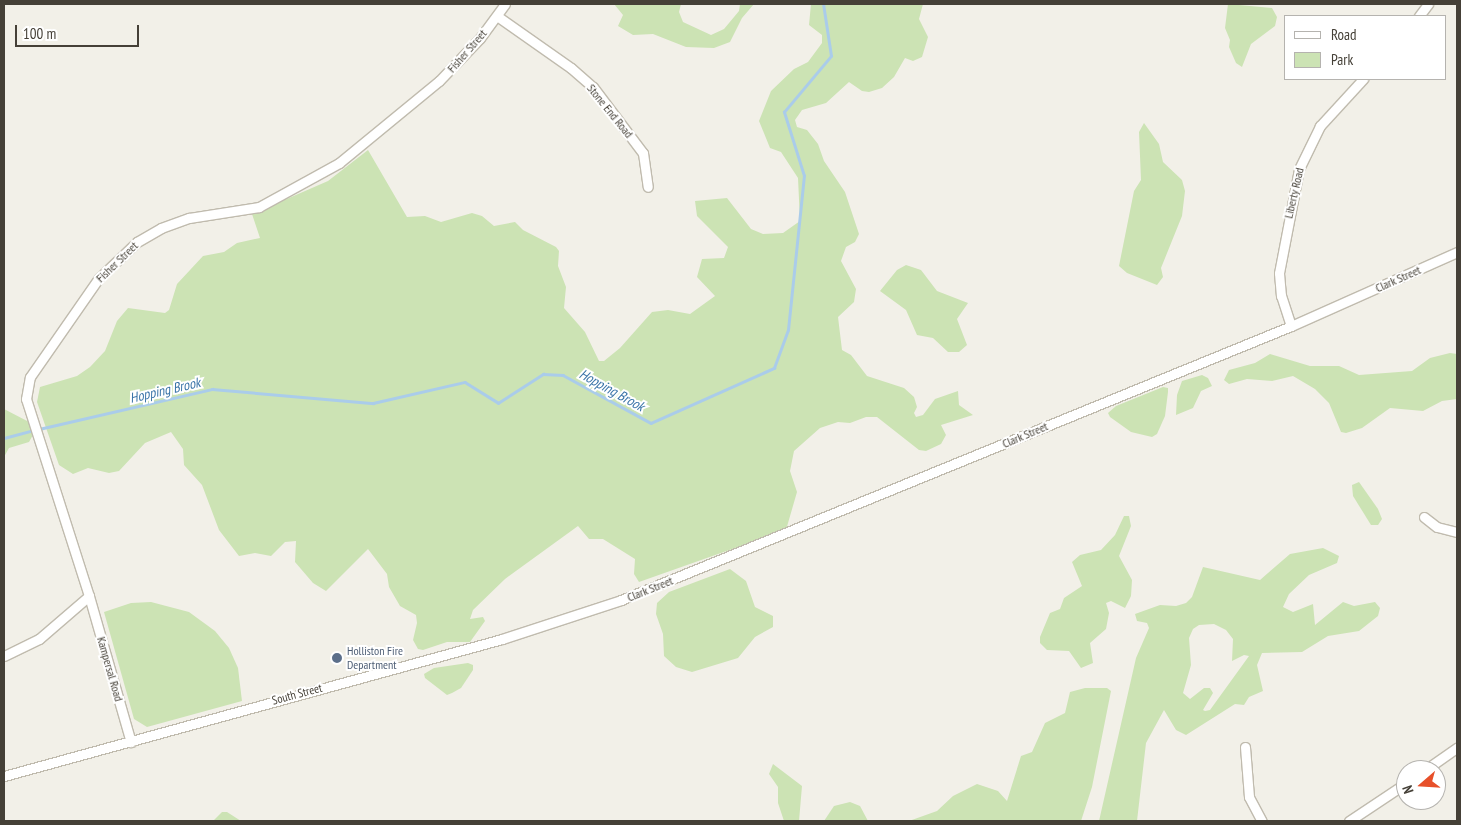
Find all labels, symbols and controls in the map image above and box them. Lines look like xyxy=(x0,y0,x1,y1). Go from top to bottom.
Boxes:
scale bar xyxy=(18,15,141,47)
legend xyxy=(1284,15,1446,80)
text: 100 m xyxy=(23,24,56,43)
text: Road xyxy=(1331,25,1357,44)
street label: Fisher Street xyxy=(444,26,490,76)
text: Park xyxy=(1331,50,1353,69)
street label: Stone End Road xyxy=(584,81,636,141)
street label: Liberty Road xyxy=(1281,166,1307,220)
street label: Fisher Street xyxy=(93,239,141,285)
street label: Clark Street xyxy=(1373,263,1423,295)
water label: Hopping Brook xyxy=(576,365,648,415)
water label: Hopping Brook xyxy=(128,374,202,406)
street label: Clark Street xyxy=(1000,419,1050,451)
street label: Clark Street xyxy=(625,573,675,605)
street label: Kampersal Road xyxy=(94,635,126,703)
place label: Holliston Fire Department xyxy=(347,644,403,672)
marker: Holliston Fire Department xyxy=(331,652,343,664)
street label: South Street xyxy=(270,680,324,708)
north arrow xyxy=(1396,760,1446,810)
text: N xyxy=(1398,783,1418,796)

